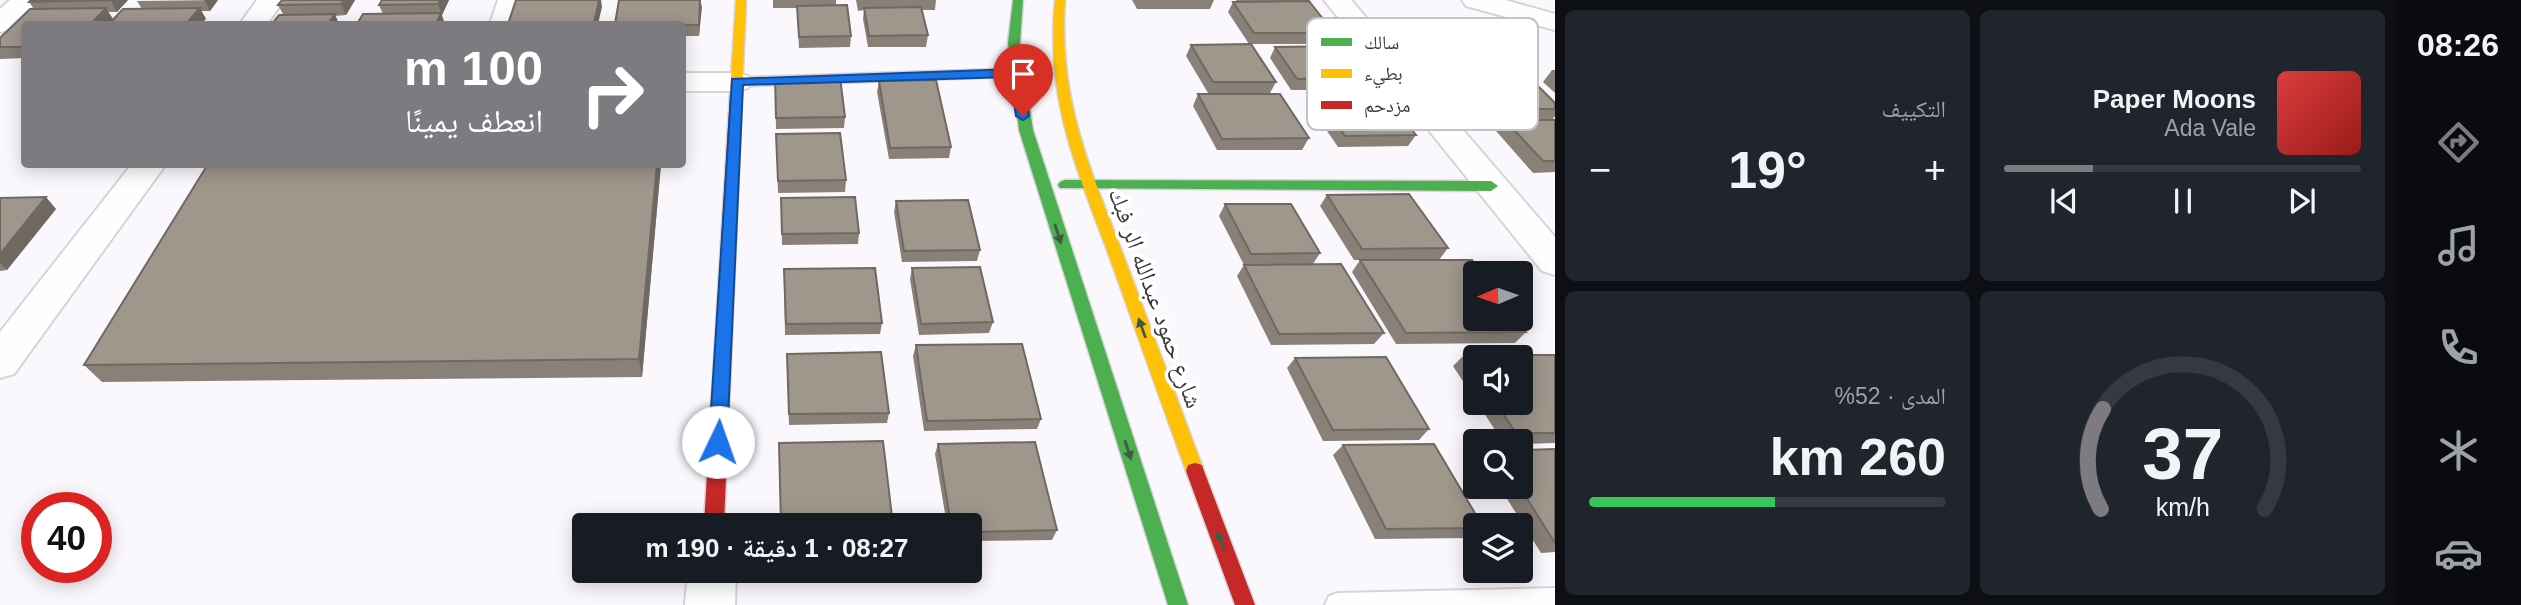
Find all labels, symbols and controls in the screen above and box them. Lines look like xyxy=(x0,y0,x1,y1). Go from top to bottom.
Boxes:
legend xyxy=(1307,18,1538,130)
text: 08:26 xyxy=(2417,27,2499,63)
text: سالك xyxy=(1364,32,1399,53)
text: 100 m xyxy=(404,41,543,95)
pin xyxy=(993,44,1053,116)
icon: right xyxy=(567,49,658,140)
icon: arrive xyxy=(1004,55,1042,93)
text: بطيء xyxy=(1364,63,1403,89)
text: Paper Moons xyxy=(2093,84,2256,114)
text: مزدحم xyxy=(1364,95,1410,118)
text: التكييف xyxy=(1881,96,1946,122)
text: انعطف يمينًا xyxy=(405,103,543,139)
text: Ada Vale xyxy=(2164,115,2256,141)
icon: directions xyxy=(2434,118,2483,167)
text: 19° xyxy=(1728,141,1807,199)
text: − xyxy=(1589,149,1611,191)
text: + xyxy=(1924,149,1946,191)
icon: previous xyxy=(2045,182,2083,220)
icon: pause xyxy=(2164,182,2202,220)
icon: next xyxy=(2283,182,2321,220)
street label: شارع حمود عبدالله الر فبك xyxy=(1102,184,1208,412)
icon: music xyxy=(2434,221,2483,270)
one-way arrow xyxy=(1053,223,1063,244)
north arrow xyxy=(1463,261,1533,331)
map controls xyxy=(1463,261,1533,583)
one-way arrow xyxy=(1137,317,1148,338)
icon: phone xyxy=(2434,323,2483,372)
button: sound xyxy=(1463,345,1533,415)
text: المدى · 52% xyxy=(1835,383,1946,409)
position arrow xyxy=(681,405,755,479)
text: 37 xyxy=(2142,413,2223,494)
icon: climate xyxy=(2434,426,2483,475)
text: 260 km xyxy=(1770,428,1946,486)
button: search xyxy=(1463,429,1533,499)
one-way arrow xyxy=(1123,440,1134,461)
speed limit sign: 40 xyxy=(21,492,112,583)
text: km/h xyxy=(2155,493,2210,521)
button: layers xyxy=(1463,513,1533,583)
icon: car xyxy=(2434,529,2483,578)
one-way arrow xyxy=(1216,530,1227,551)
text: 08:27 · 1 دقيقة · 190 m xyxy=(646,533,908,563)

